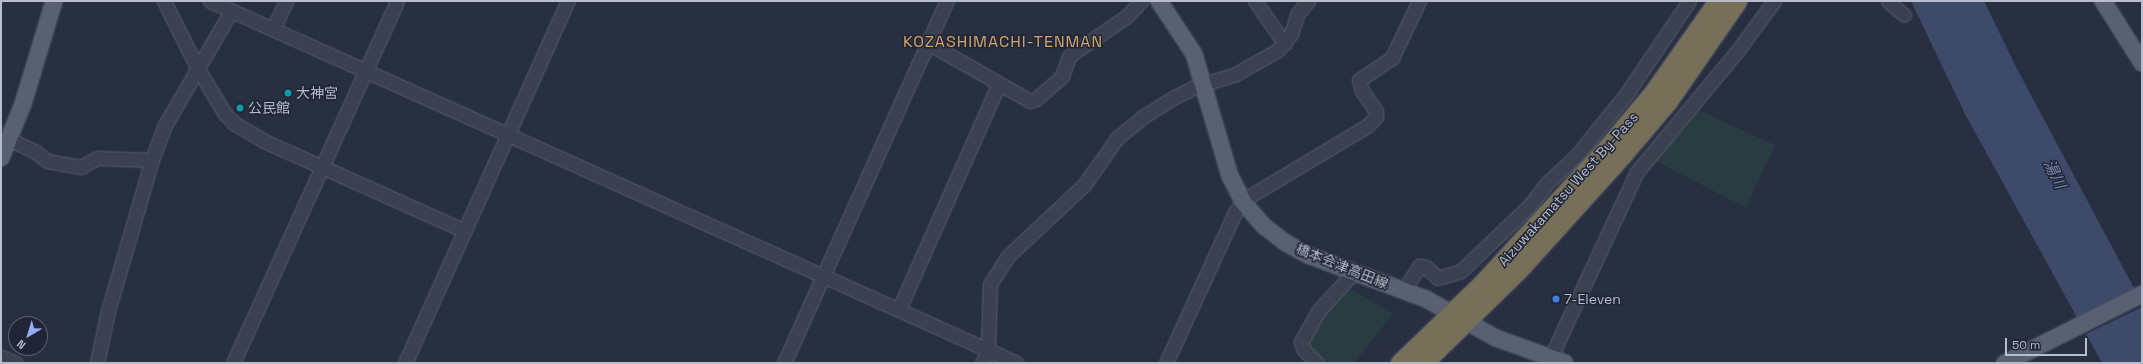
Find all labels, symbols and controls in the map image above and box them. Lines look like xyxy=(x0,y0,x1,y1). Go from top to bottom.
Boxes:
district label: KOZASHIMACHI-TENMAN xyxy=(903,32,1103,52)
place label: 大神宮 xyxy=(296,85,338,101)
marker: 大神宮 xyxy=(283,88,293,98)
place label: 公民館 xyxy=(248,100,290,116)
marker: 公民館 xyxy=(235,103,245,113)
street label: Aizuwakamatsu West By-Pass xyxy=(1494,109,1642,269)
water label: 湯川 xyxy=(2040,157,2070,191)
street label: 橋本会津高田線 xyxy=(1293,240,1391,292)
place label: 7-Eleven xyxy=(1564,291,1621,307)
marker: 7-Eleven xyxy=(1551,294,1561,304)
north arrow xyxy=(8,316,48,356)
scale bar xyxy=(2007,330,2089,356)
text: N xyxy=(14,337,28,352)
text: 50 m xyxy=(2012,337,2040,353)

